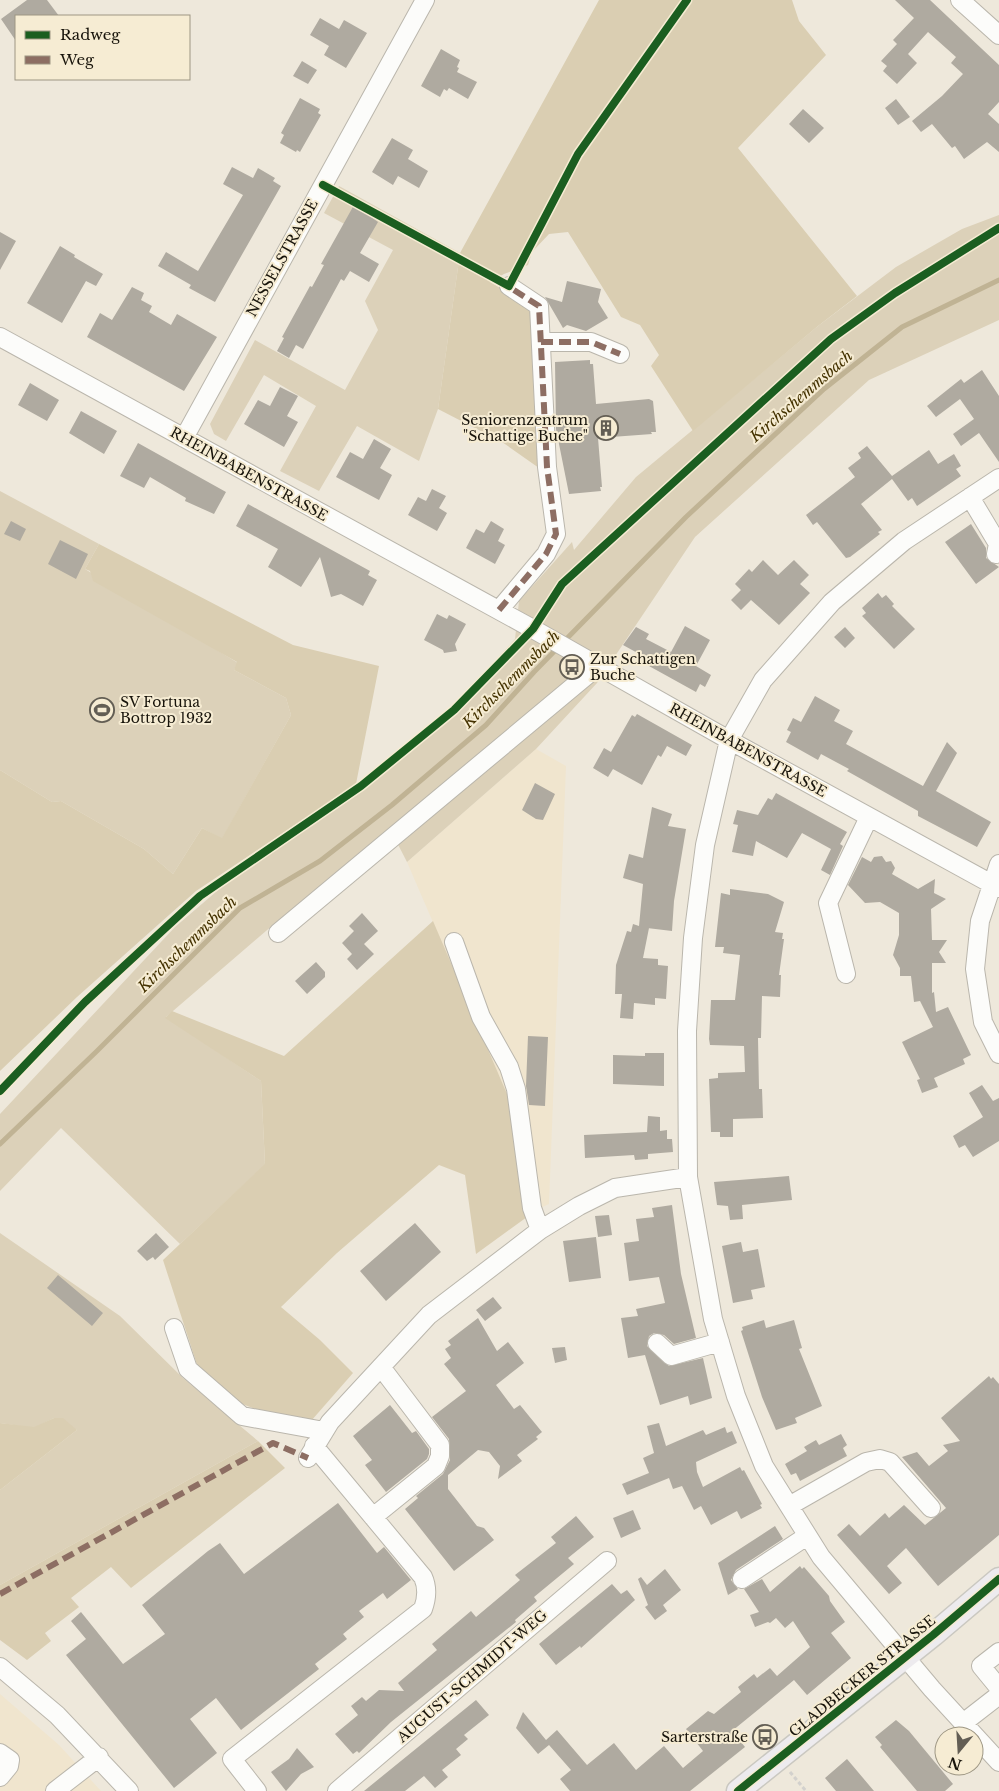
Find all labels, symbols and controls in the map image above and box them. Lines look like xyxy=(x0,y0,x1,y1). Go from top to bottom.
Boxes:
legend xyxy=(15,15,190,80)
text: Radweg xyxy=(60,25,121,44)
text: Weg xyxy=(59,50,95,69)
street label: NESSELSTRASSE xyxy=(242,196,322,320)
water label: Kirchschemmsbach xyxy=(745,346,857,447)
place label: Seniorenzentrum "Schattige Buche" xyxy=(461,411,588,445)
building icon: Seniorenzentrum "Schattige Buche" xyxy=(593,415,619,441)
street label: RHEINBABENSTRASSE xyxy=(167,423,331,525)
water label: Kirchschemmsbach xyxy=(458,626,564,732)
place label: Zur Schattigen Buche xyxy=(590,650,696,684)
bus stop icon: Zur Schattigen Buche xyxy=(559,654,585,680)
place label: SV Fortuna Bottrop 1932 xyxy=(120,693,212,727)
sports icon: SV Fortuna Bottrop 1932 xyxy=(89,697,115,723)
street label: RHEINBABENSTRASSE xyxy=(666,699,830,801)
water label: Kirchschemmsbach xyxy=(133,892,241,997)
street label: AUGUST-SCHMIDT-WEG xyxy=(392,1606,551,1747)
street label: GLADBECKER STRASSE xyxy=(785,1611,939,1741)
bus stop icon: Sarterstraße xyxy=(752,1724,778,1750)
north arrow xyxy=(934,1726,984,1776)
place label: Sarterstraße xyxy=(661,1728,748,1746)
text: N xyxy=(946,1753,964,1774)

